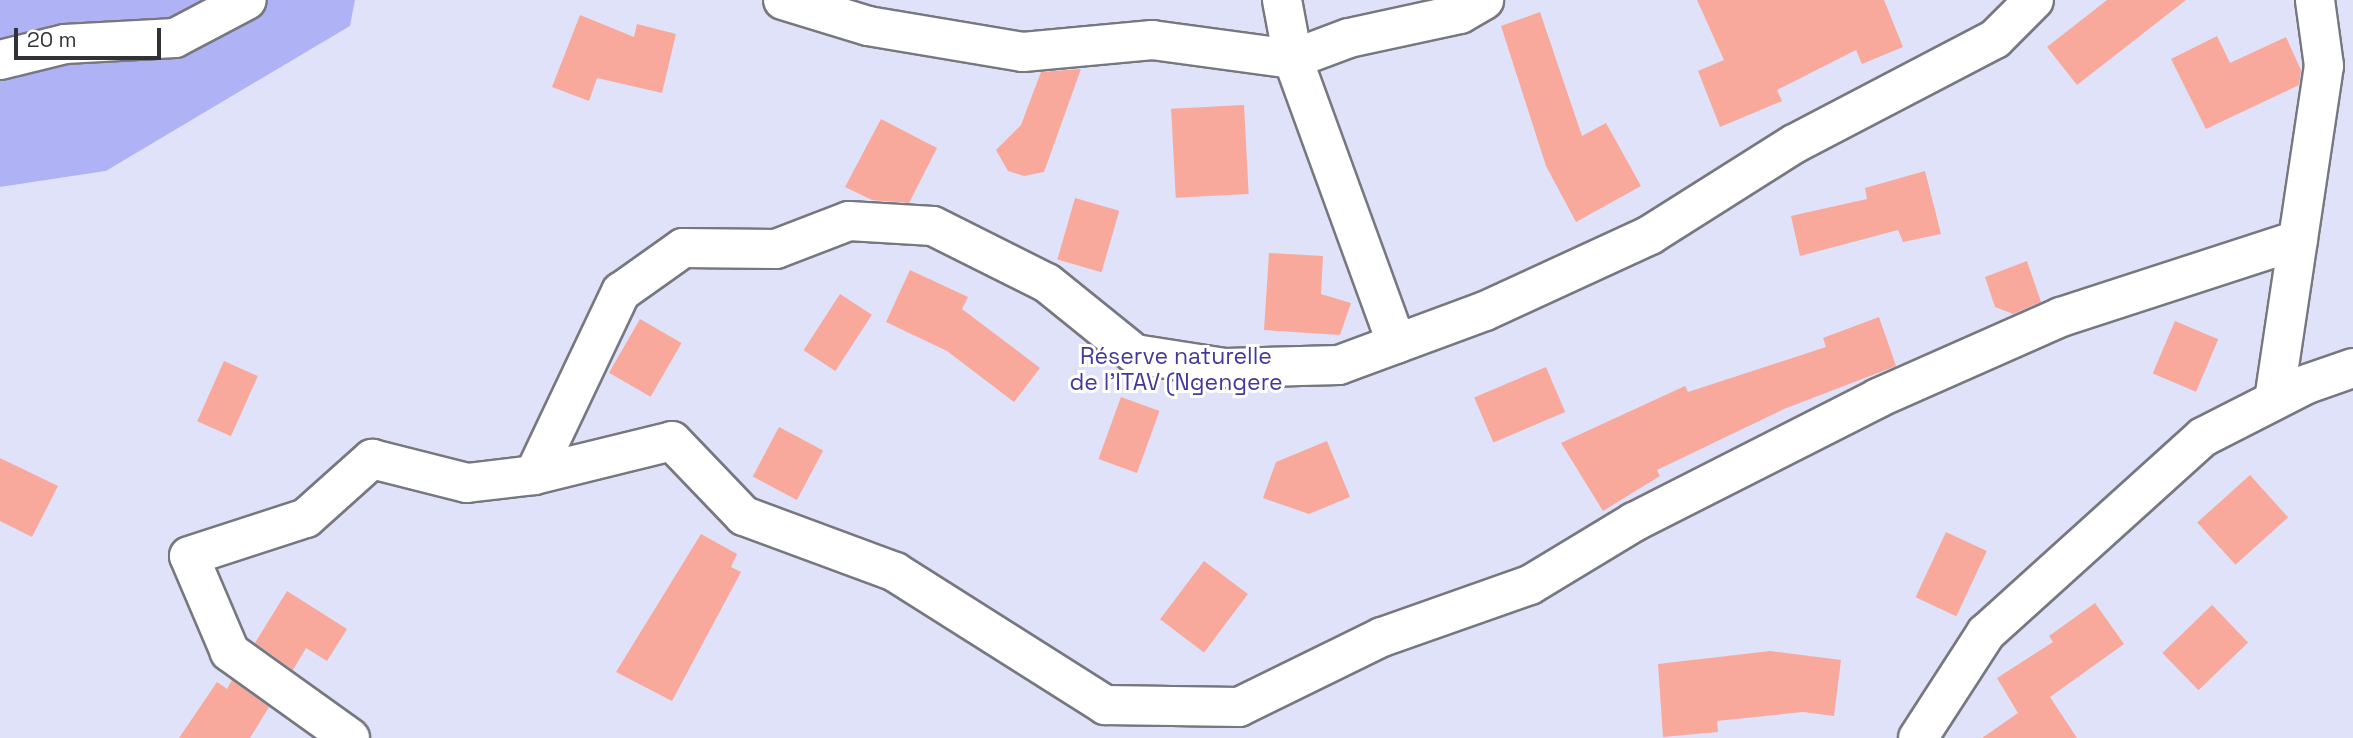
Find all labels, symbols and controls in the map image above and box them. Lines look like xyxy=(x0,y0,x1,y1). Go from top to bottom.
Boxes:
scale bar xyxy=(18,14,164,58)
text: 20 m xyxy=(27,26,77,53)
park label: Réserve naturelle de l'ITAV (Ngengere xyxy=(1069,342,1283,396)

